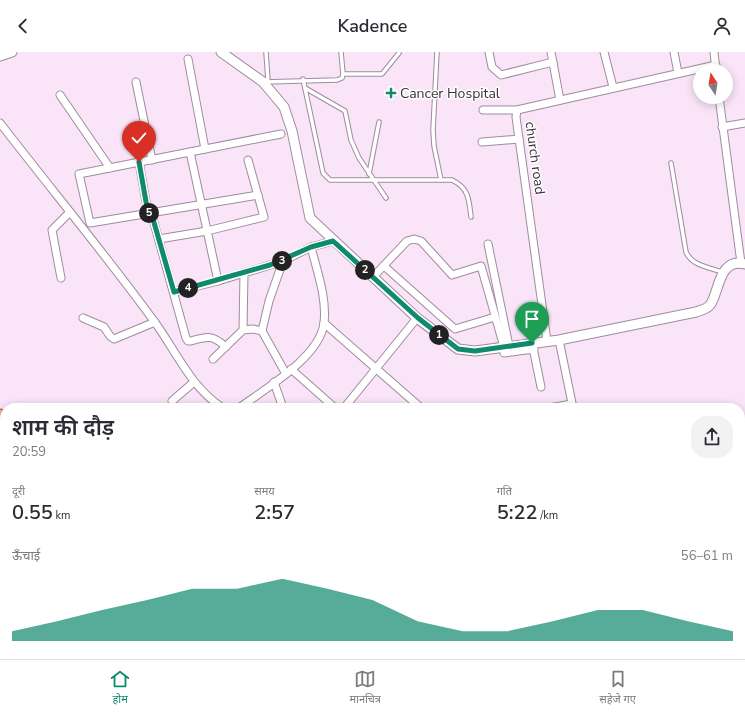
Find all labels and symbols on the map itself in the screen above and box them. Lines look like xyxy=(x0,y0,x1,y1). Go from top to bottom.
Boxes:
north arrow xyxy=(693,64,733,104)
place label: Cancer Hospital xyxy=(400,84,501,103)
marker: Cancer Hospital xyxy=(385,87,397,99)
street label: church road xyxy=(520,120,550,196)
pin xyxy=(122,121,156,162)
pin: 5 xyxy=(139,203,159,223)
pin: 3 xyxy=(272,251,292,271)
pin: 2 xyxy=(355,260,375,280)
pin: 4 xyxy=(178,278,198,298)
pin xyxy=(515,302,549,343)
pin: 1 xyxy=(429,325,449,345)

